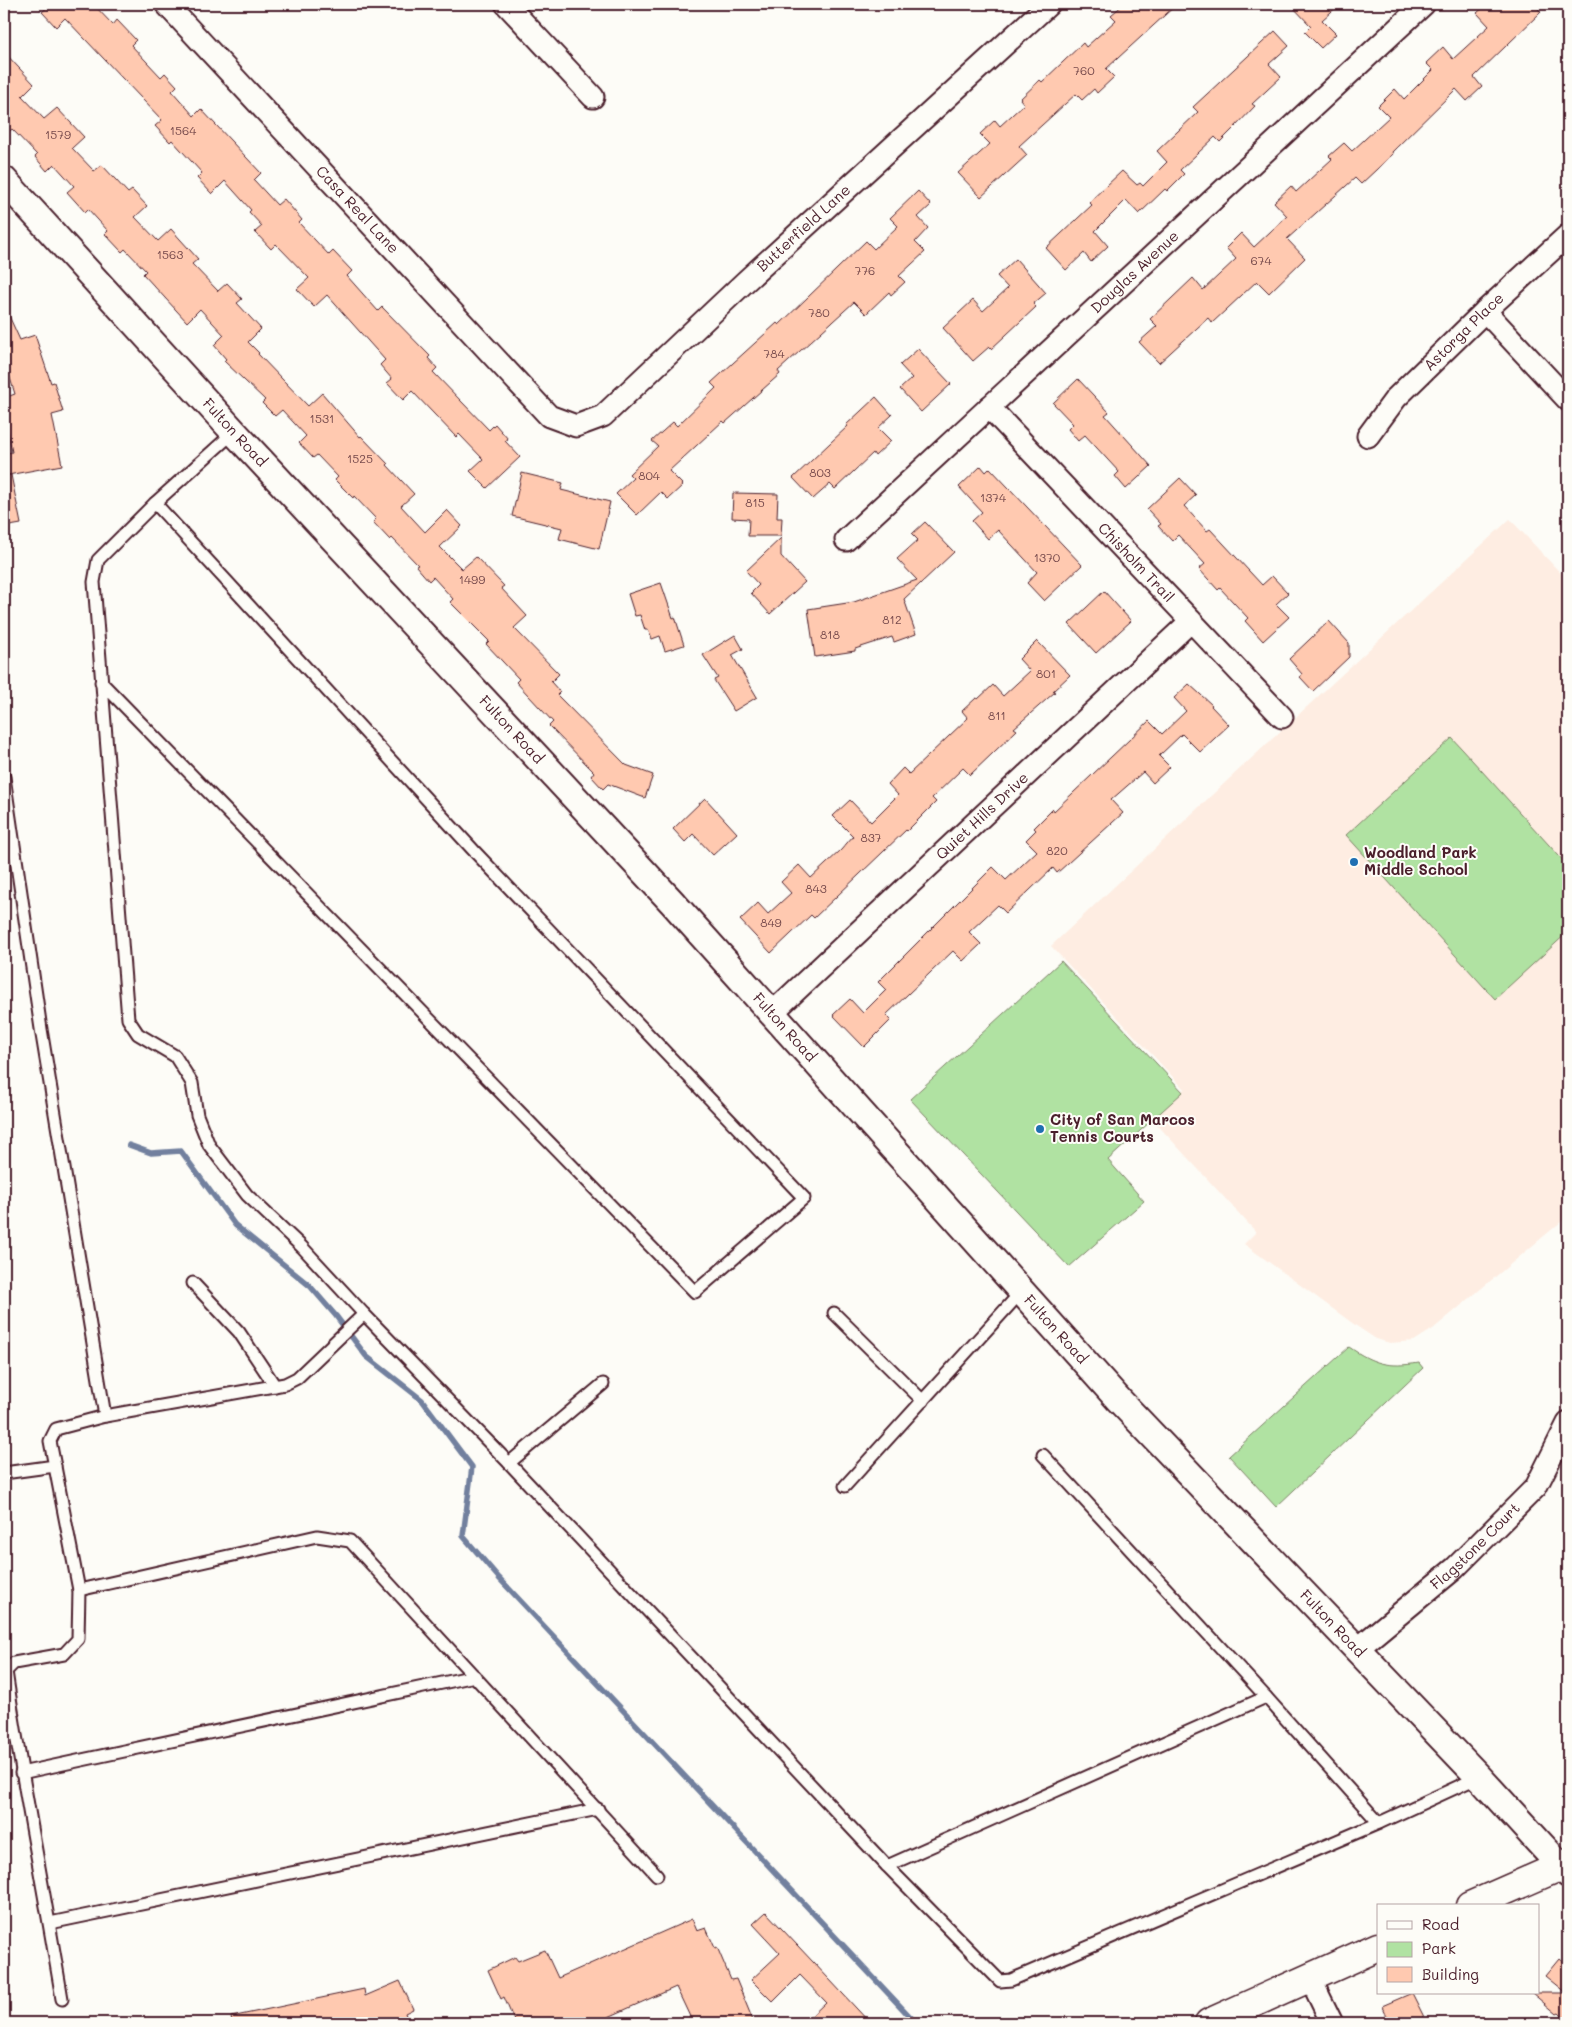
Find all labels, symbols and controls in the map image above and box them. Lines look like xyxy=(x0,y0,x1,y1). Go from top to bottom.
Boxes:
house number: 760 xyxy=(1073,62,1095,78)
house number: 1564 xyxy=(170,122,196,138)
house number: 1579 xyxy=(45,126,71,142)
street label: Casa Real Lane xyxy=(312,161,404,257)
street label: Butterfield Lane xyxy=(752,180,854,275)
street label: Douglas Avenue xyxy=(1086,225,1183,317)
house number: 1563 xyxy=(157,246,183,262)
house number: 674 xyxy=(1251,252,1271,268)
house number: 776 xyxy=(855,262,875,278)
street label: Astorga Place xyxy=(1419,288,1508,375)
house number: 780 xyxy=(808,304,830,320)
house number: 784 xyxy=(764,345,784,361)
street label: Fulton Road xyxy=(199,393,272,470)
house number: 1531 xyxy=(310,410,334,426)
house number: 1525 xyxy=(347,450,373,466)
house number: 803 xyxy=(809,464,831,480)
house number: 804 xyxy=(638,467,660,483)
house number: 1374 xyxy=(980,489,1006,505)
house number: 815 xyxy=(745,494,765,510)
street label: Chisholm Trail xyxy=(1094,518,1179,606)
house number: 1370 xyxy=(1034,549,1061,565)
house number: 1499 xyxy=(459,571,485,587)
house number: 812 xyxy=(882,611,902,627)
house number: 818 xyxy=(820,626,840,642)
house number: 801 xyxy=(1036,665,1056,681)
street label: Fulton Road xyxy=(475,691,549,767)
house number: 811 xyxy=(988,707,1006,723)
street label: Quiet Hills Drive xyxy=(931,767,1032,864)
house number: 837 xyxy=(861,829,882,845)
house number: 820 xyxy=(1046,842,1068,858)
place label: Woodland Park Middle School xyxy=(1364,842,1477,879)
marker: Woodland Park Middle School xyxy=(1348,856,1360,868)
house number: 843 xyxy=(805,880,827,896)
house number: 849 xyxy=(760,914,782,930)
street label: Fulton Road xyxy=(749,988,822,1065)
place label: City of San Marcos Tennis Courts xyxy=(1050,1109,1195,1146)
marker: City of San Marcos Tennis Courts xyxy=(1034,1123,1046,1135)
street label: Fulton Road xyxy=(1020,1290,1093,1368)
street label: Flagstone Court xyxy=(1425,1498,1524,1594)
street label: Fulton Road xyxy=(1296,1585,1370,1661)
legend xyxy=(1377,1904,1540,1994)
text: Road xyxy=(1422,1914,1459,1934)
text: Park xyxy=(1422,1938,1456,1958)
text: Building xyxy=(1422,1964,1479,1984)

